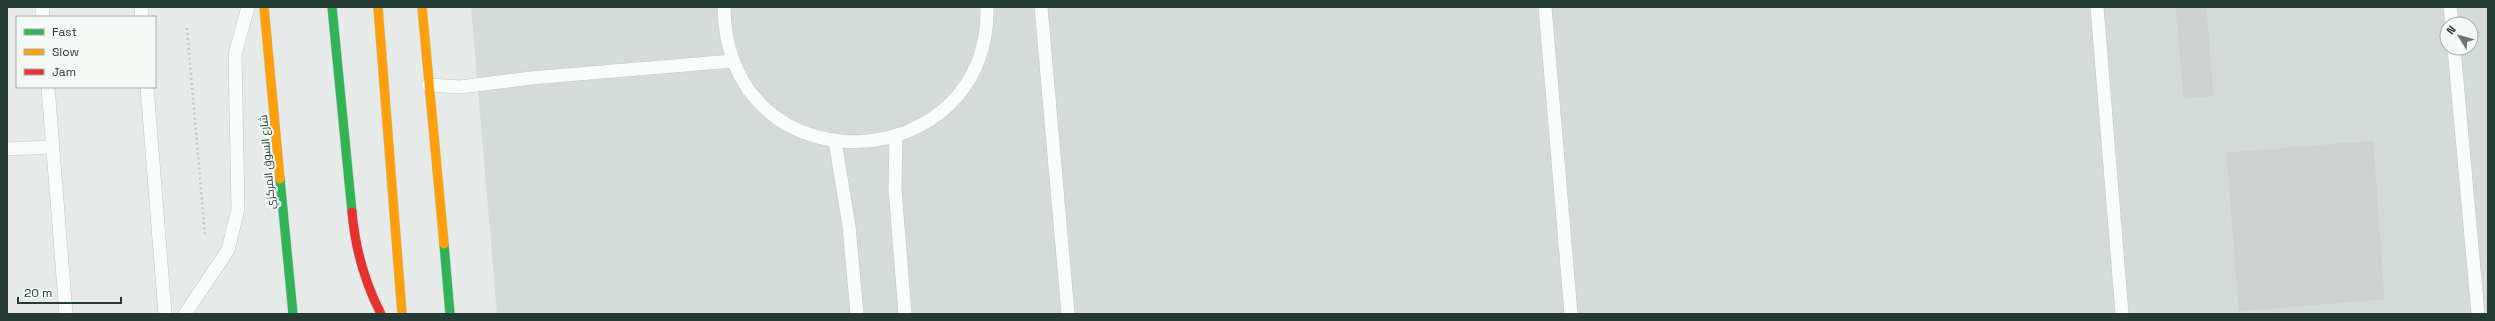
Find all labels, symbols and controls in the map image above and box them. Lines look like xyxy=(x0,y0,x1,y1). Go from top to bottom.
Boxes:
legend xyxy=(16,16,156,88)
north arrow xyxy=(2439,16,2479,56)
text: N xyxy=(2443,23,2459,37)
text: Fast xyxy=(52,24,77,40)
text: Slow xyxy=(52,44,79,60)
text: Jam xyxy=(52,64,76,80)
street label: شارع السوق المركزي xyxy=(256,114,280,210)
scale bar xyxy=(18,279,121,305)
text: 20 m xyxy=(24,285,52,301)

